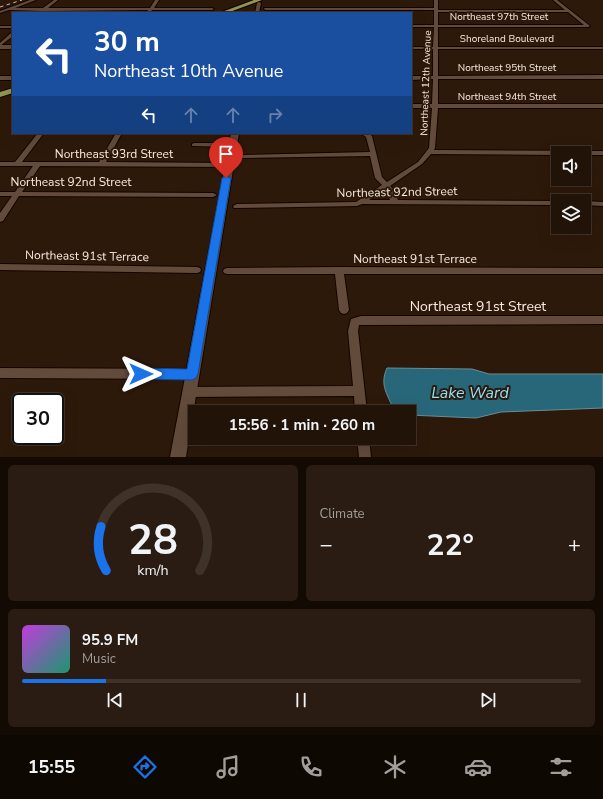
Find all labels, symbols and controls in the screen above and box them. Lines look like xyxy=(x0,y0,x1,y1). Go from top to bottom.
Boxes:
street label: Northeast 97th Street xyxy=(450,10,549,24)
text: 30 m xyxy=(94,23,160,61)
icon: left xyxy=(28,28,80,80)
street label: Northeast 12th Avenue xyxy=(417,30,435,136)
street label: Shoreland Boulevard xyxy=(460,32,554,46)
text: Northeast 10th Avenue xyxy=(94,59,283,83)
street label: Northeast 95th Street xyxy=(458,61,557,75)
street label: Northeast 94th Street xyxy=(458,90,557,104)
icon: left xyxy=(138,104,160,126)
icon: ahead xyxy=(180,104,202,126)
icon: ahead xyxy=(222,104,244,126)
icon: right xyxy=(264,104,286,126)
pin xyxy=(209,137,243,178)
icon: arrive xyxy=(215,143,237,165)
street label: Northeast 93rd Street xyxy=(55,146,174,162)
map controls xyxy=(551,146,591,234)
button: sound xyxy=(551,146,591,186)
street label: Northeast 92nd Street xyxy=(11,174,132,190)
street label: Northeast 92nd Street xyxy=(336,183,458,201)
button: layers xyxy=(551,194,591,234)
street label: Northeast 91st Terrace xyxy=(25,247,149,265)
street label: Northeast 91st Terrace xyxy=(353,251,477,267)
street label: Northeast 91st Street xyxy=(410,297,546,316)
position arrow xyxy=(120,353,162,395)
water label: Lake Ward xyxy=(431,382,510,404)
speed limit sign: 30 xyxy=(12,393,64,445)
text: 15:56 · 1 min · 260 m xyxy=(229,415,375,435)
text: Climate xyxy=(320,505,365,523)
text: 28 xyxy=(128,512,178,569)
text: 22° xyxy=(427,525,474,566)
text: − xyxy=(320,530,333,560)
text: + xyxy=(568,530,581,560)
text: km/h xyxy=(137,561,168,580)
text: 95.9 FM xyxy=(82,630,138,650)
text: Music xyxy=(82,650,116,668)
icon: previous xyxy=(104,689,126,711)
icon: pause xyxy=(290,689,312,711)
icon: next xyxy=(477,689,499,711)
icon: directions xyxy=(131,753,159,781)
icon: music xyxy=(214,753,242,781)
icon: phone xyxy=(297,753,325,781)
icon: climate xyxy=(381,753,409,781)
icon: car xyxy=(464,753,492,781)
icon: filters xyxy=(547,753,575,781)
text: 15:55 xyxy=(28,755,75,779)

